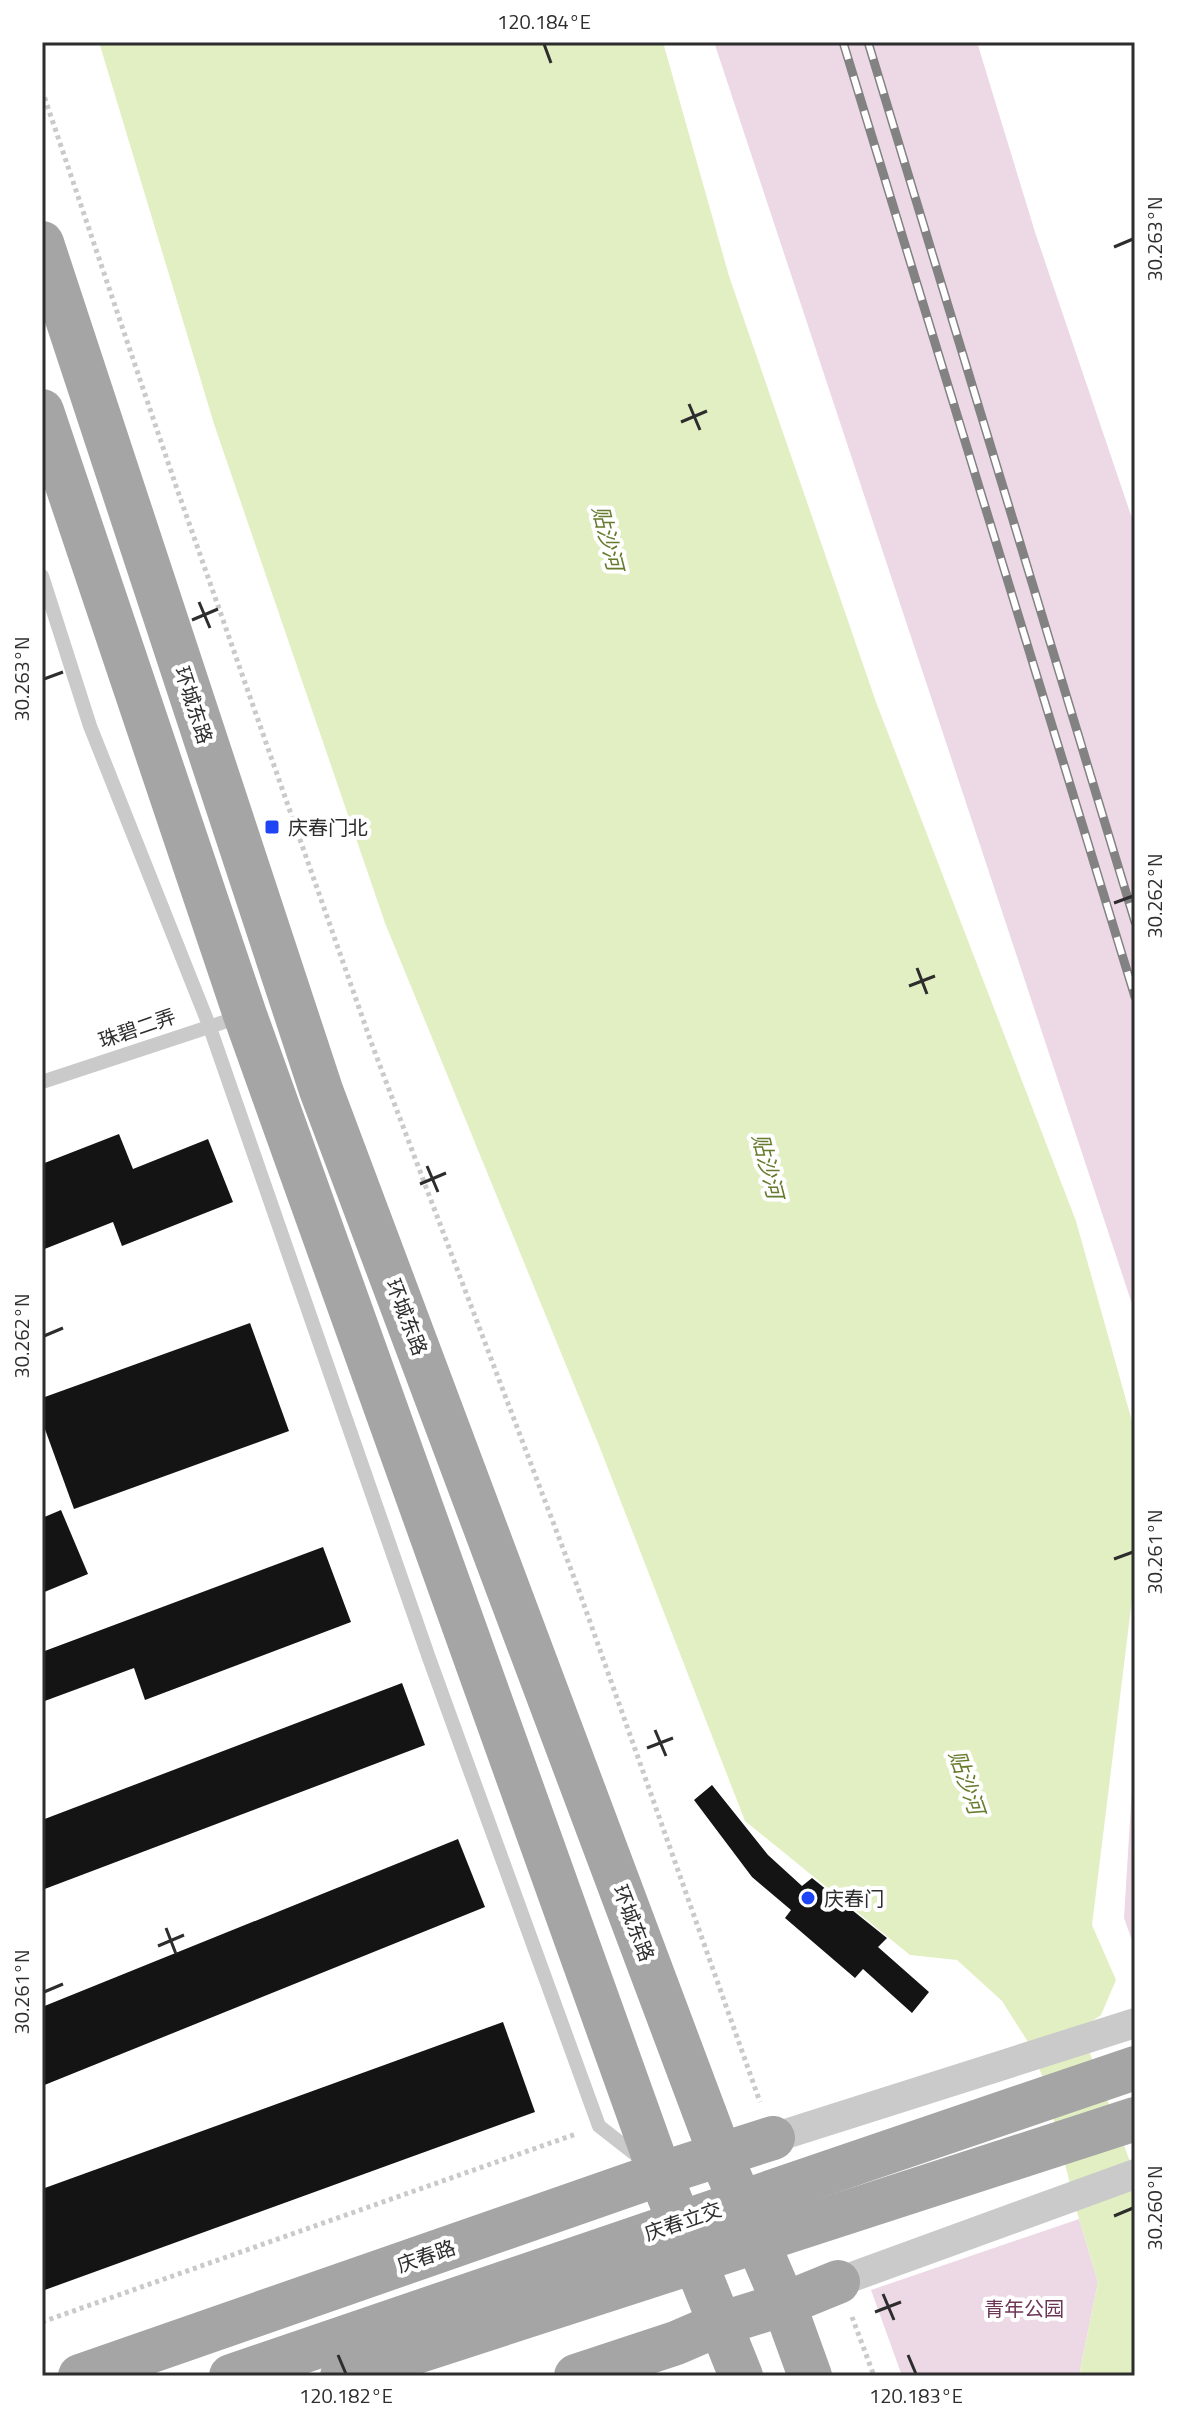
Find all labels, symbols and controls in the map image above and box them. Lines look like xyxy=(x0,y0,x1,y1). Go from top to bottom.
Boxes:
text: 120.184°E xyxy=(497,6,591,37)
text: 30.263°N xyxy=(1139,196,1170,282)
water label: 贴沙河 xyxy=(584,502,633,578)
text: 30.263°N xyxy=(6,636,37,722)
street label: 环城东路 xyxy=(167,662,221,748)
place label: 庆春门北 xyxy=(288,812,368,843)
marker: 庆春门北 xyxy=(263,818,281,836)
text: 30.262°N xyxy=(1139,853,1170,939)
street label: 珠碧二弄 xyxy=(94,1000,180,1056)
water label: 贴沙河 xyxy=(744,1130,793,1206)
street label: 环城东路 xyxy=(378,1274,436,1360)
text: 30.262°N xyxy=(6,1293,37,1379)
text: 30.261°N xyxy=(1139,1509,1170,1595)
water label: 贴沙河 xyxy=(940,1745,995,1823)
street label: 环城东路 xyxy=(605,1880,663,1966)
place label: 庆春门 xyxy=(824,1883,884,1914)
marker: 庆春门 xyxy=(799,1889,817,1907)
text: 30.261°N xyxy=(6,1949,37,2035)
text: 30.260°N xyxy=(1139,2165,1170,2251)
street label: 庆春立交 xyxy=(640,2193,726,2249)
street label: 庆春路 xyxy=(393,2232,459,2280)
park label: 青年公园 xyxy=(984,2293,1064,2324)
text: 120.182°E xyxy=(299,2380,393,2411)
text: 120.183°E xyxy=(869,2380,963,2411)

